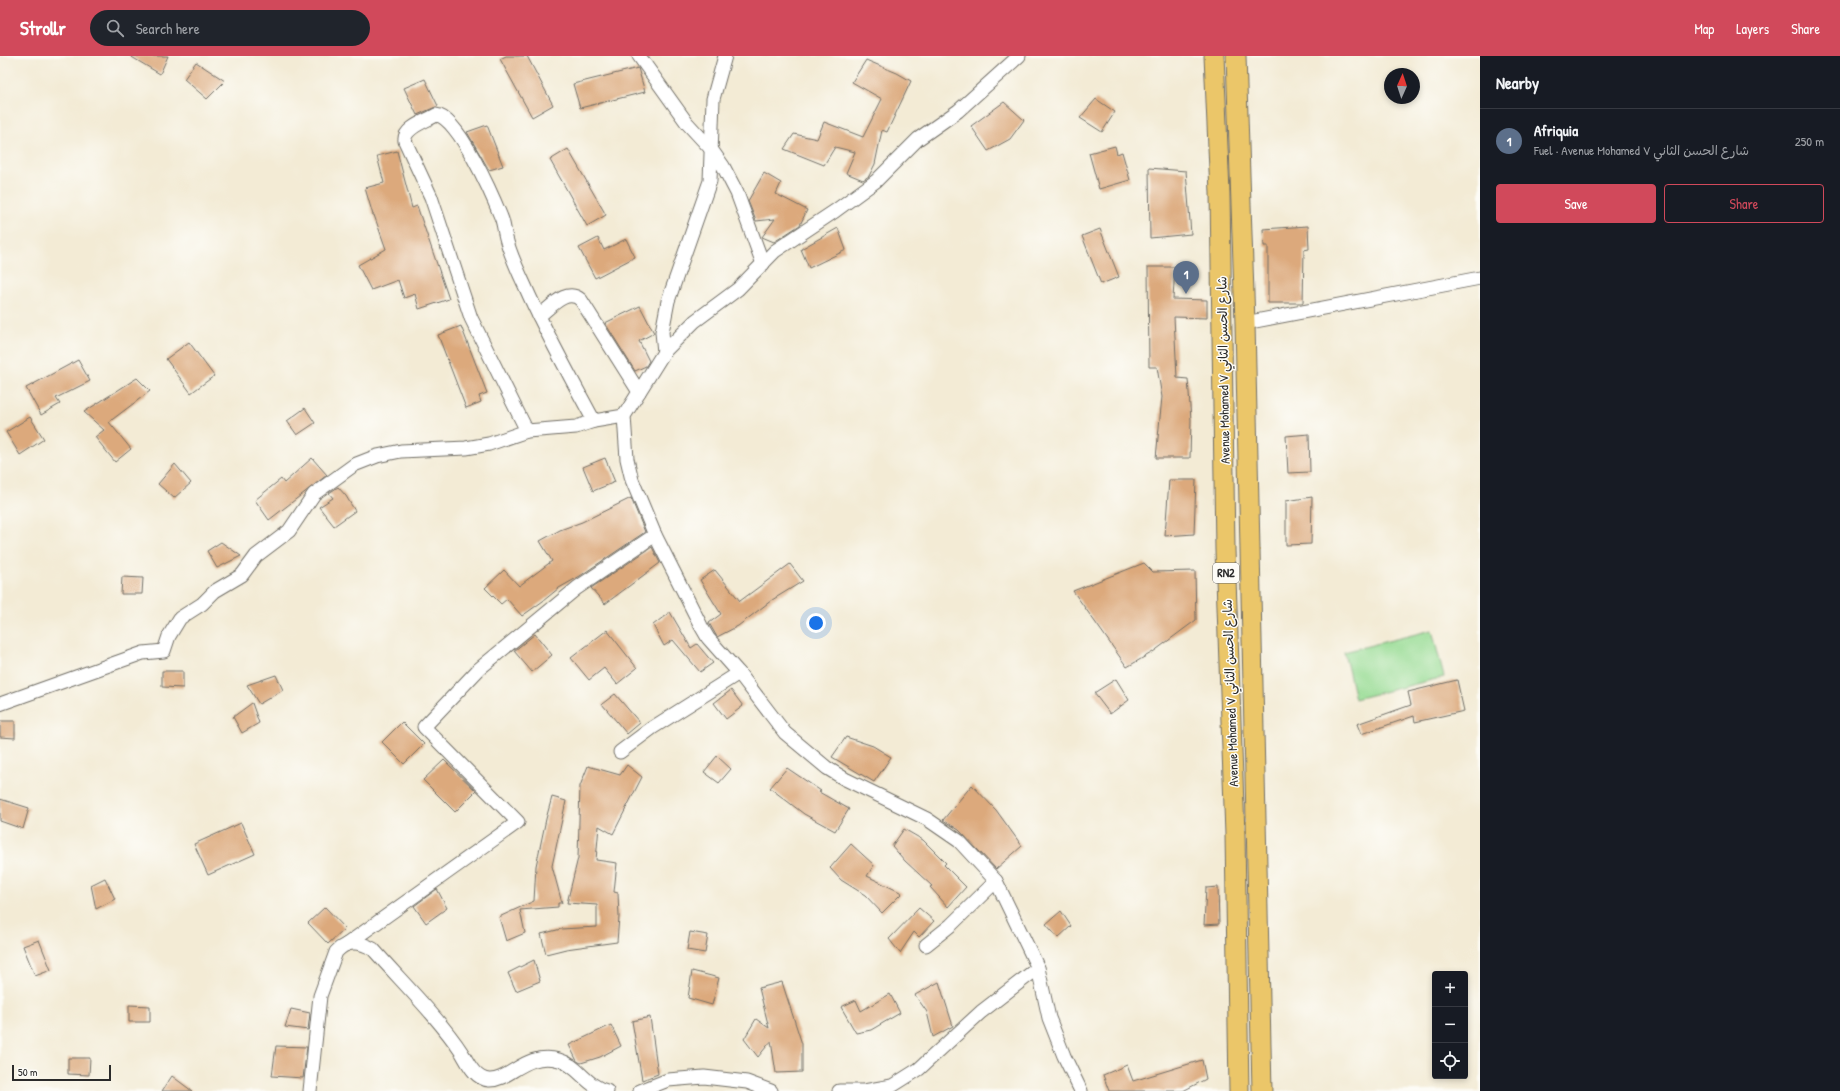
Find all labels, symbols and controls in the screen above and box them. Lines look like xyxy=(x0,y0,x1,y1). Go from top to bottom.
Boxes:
search box xyxy=(90,10,370,46)
text: Strollr xyxy=(20,15,66,41)
icon: search xyxy=(104,17,126,39)
text: Search here xyxy=(136,18,200,39)
text: Map xyxy=(1694,19,1714,38)
text: Layers xyxy=(1736,19,1769,38)
text: Share xyxy=(1791,19,1820,38)
north arrow xyxy=(1384,68,1420,104)
text: Nearby xyxy=(1496,71,1539,94)
text: Afriquia xyxy=(1534,120,1578,141)
text: 1 xyxy=(1507,132,1511,150)
text: 250 m xyxy=(1795,132,1824,150)
text: Fuel · Avenue Mohamed V شارع الحسن الثاني xyxy=(1534,141,1749,159)
button: Save xyxy=(1496,184,1656,223)
button: Share xyxy=(1664,184,1824,223)
pin: 1 xyxy=(1173,261,1199,294)
street label: Avenue Mohamed V شارع الحسن الثاني xyxy=(1212,276,1237,464)
road number: RN2 xyxy=(1213,563,1239,583)
street label: Avenue Mohamed V شارع الحسن الثاني xyxy=(1218,599,1245,787)
your location xyxy=(806,613,826,633)
map controls xyxy=(1432,971,1468,1079)
button: + xyxy=(1432,971,1468,1007)
button: − xyxy=(1432,1007,1468,1043)
button: locate xyxy=(1432,1043,1468,1079)
scale bar xyxy=(12,1063,111,1082)
text: 50 m xyxy=(18,1065,38,1079)

